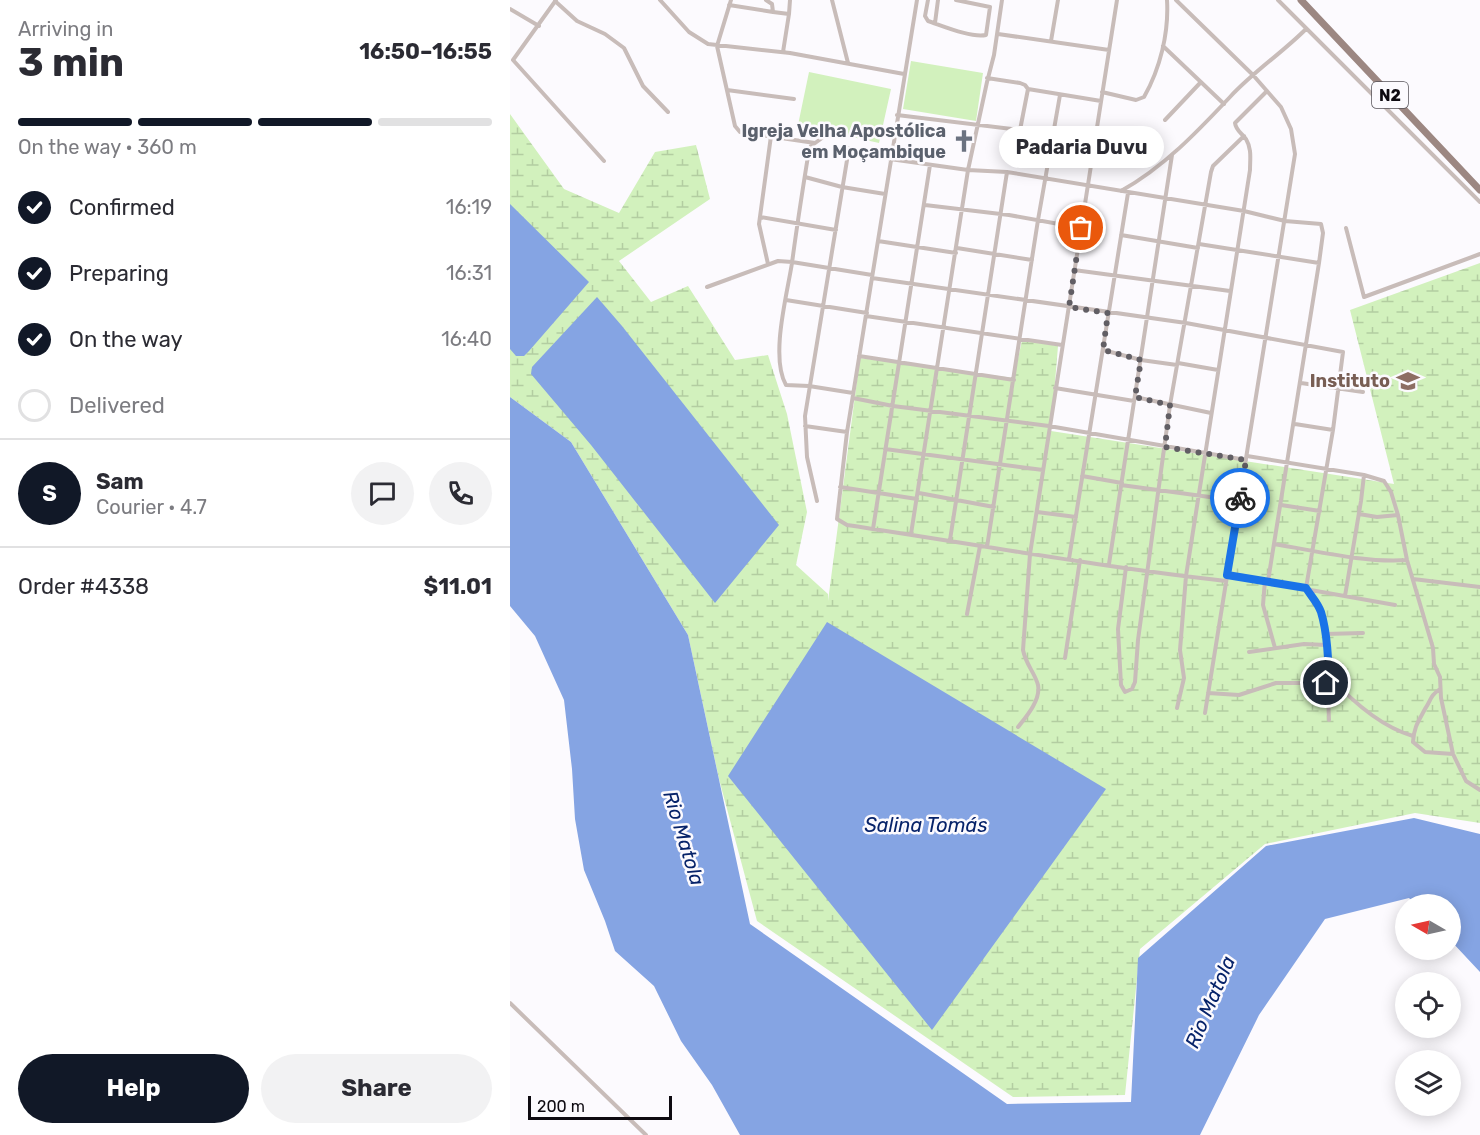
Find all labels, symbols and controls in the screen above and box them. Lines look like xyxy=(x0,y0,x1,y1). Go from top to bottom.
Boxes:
text: Arriving in xyxy=(18,17,113,41)
text: 16:50–16:55 xyxy=(359,38,492,65)
text: 3 min xyxy=(18,40,124,86)
road number: N2 xyxy=(1372,82,1408,108)
place label: Igreja Velha Apostólica em Moçambique xyxy=(741,120,946,163)
callout: Padaria Duvu xyxy=(998,126,1164,168)
church icon: Igreja Velha Apostólica em Moçambique xyxy=(951,128,977,154)
text: On the way · 360 m xyxy=(18,135,197,159)
text: Padaria Duvu xyxy=(1015,135,1148,159)
icon: check xyxy=(18,191,51,224)
text: Confirmed xyxy=(69,194,175,221)
text: 16:19 xyxy=(446,195,492,219)
pin xyxy=(1055,202,1106,253)
icon: bag xyxy=(1064,211,1097,244)
icon: check xyxy=(18,257,51,290)
text: Preparing xyxy=(69,260,169,287)
text: 16:31 xyxy=(446,261,492,285)
icon: check xyxy=(18,323,51,356)
text: On the way xyxy=(69,326,183,353)
text: 16:40 xyxy=(441,327,492,351)
school or university icon: Instituto xyxy=(1395,368,1421,394)
place label: Instituto xyxy=(1310,370,1390,392)
text: Delivered xyxy=(69,392,165,419)
button: chat xyxy=(351,462,414,525)
button: phone xyxy=(429,462,492,525)
text: Sam xyxy=(96,468,144,495)
courier xyxy=(1210,468,1270,528)
text: S xyxy=(42,480,57,507)
icon: bike xyxy=(1224,482,1257,515)
text: Courier · 4.7 xyxy=(96,495,207,519)
text: Order #4338 xyxy=(18,573,149,600)
text: $11.01 xyxy=(423,573,492,600)
pin xyxy=(1300,657,1351,708)
icon: home xyxy=(1309,666,1342,699)
water label: Rio Matola xyxy=(658,788,710,889)
water label: Salina Tomás xyxy=(864,813,988,837)
north arrow xyxy=(1395,894,1461,960)
map controls xyxy=(1395,894,1461,1116)
water label: Rio Matola xyxy=(1180,952,1240,1052)
button: locate xyxy=(1395,972,1461,1038)
button: layers xyxy=(1395,1050,1461,1116)
button: Help xyxy=(18,1054,249,1123)
button: Share xyxy=(261,1054,492,1123)
scale bar xyxy=(528,1093,672,1120)
text: 200 m xyxy=(537,1097,585,1116)

